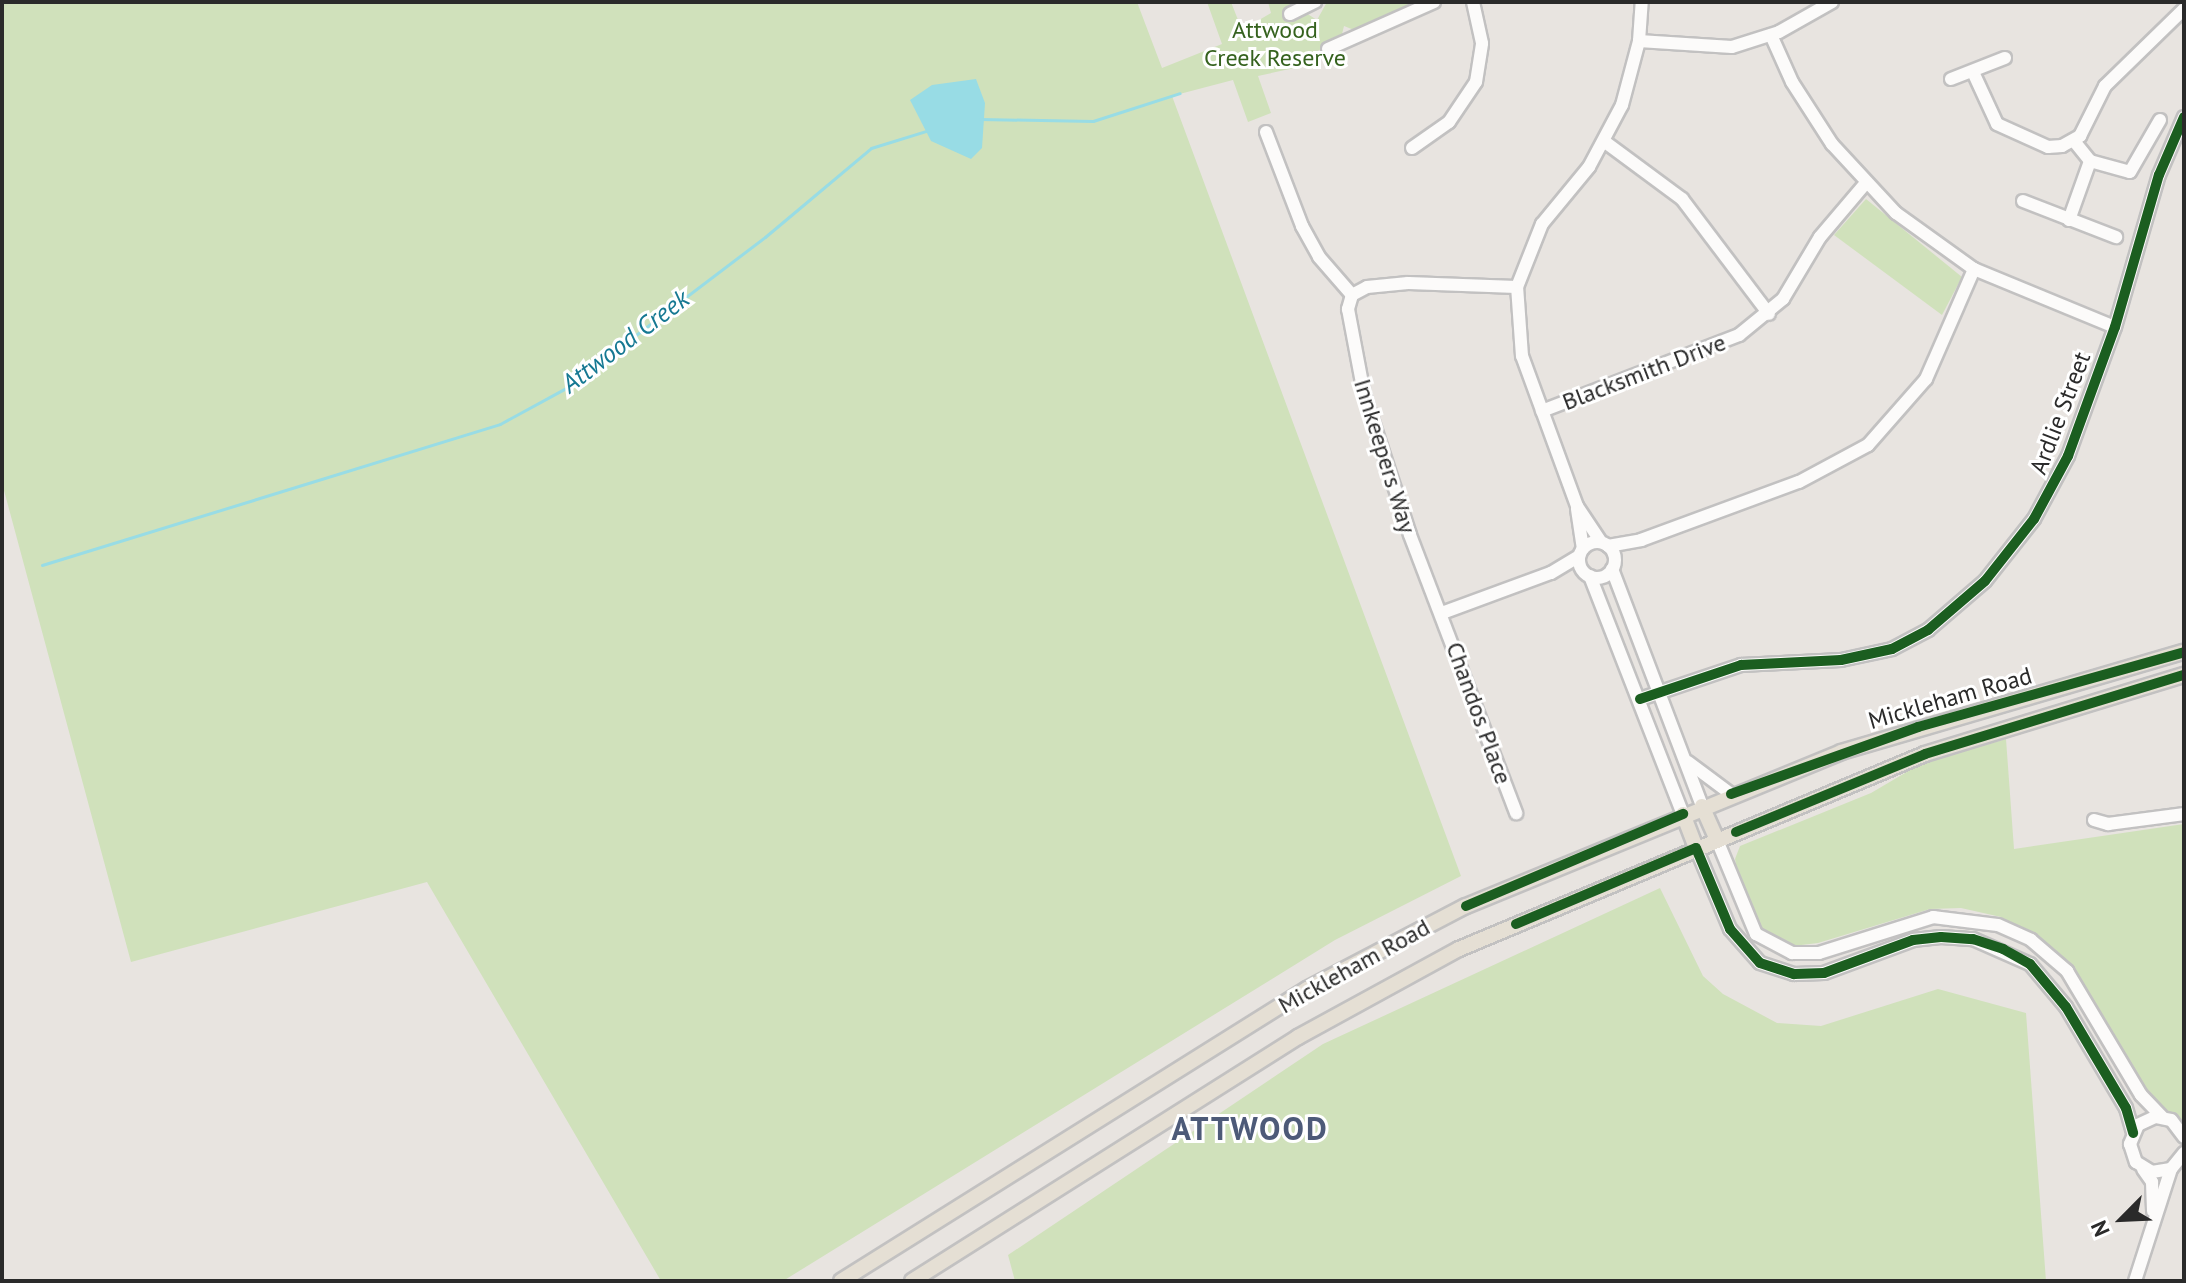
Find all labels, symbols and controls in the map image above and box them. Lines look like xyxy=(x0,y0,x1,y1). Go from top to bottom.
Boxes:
park label: Attwood Creek Reserve xyxy=(1204,16,1346,72)
water label: Attwood Creek xyxy=(555,283,695,399)
street label: Blacksmith Drive xyxy=(1558,328,1730,416)
street label: Ardlie Street xyxy=(2024,348,2096,478)
street label: Innkeepers Way xyxy=(1348,375,1422,537)
street label: Chandos Place xyxy=(1440,638,1518,788)
street label: Mickleham Road xyxy=(1865,661,2035,735)
street label: Mickleham Road xyxy=(1273,913,1435,1019)
district label: ATTWOOD xyxy=(1171,1109,1329,1147)
north arrow xyxy=(2082,1179,2162,1259)
text: N xyxy=(2084,1216,2116,1241)

